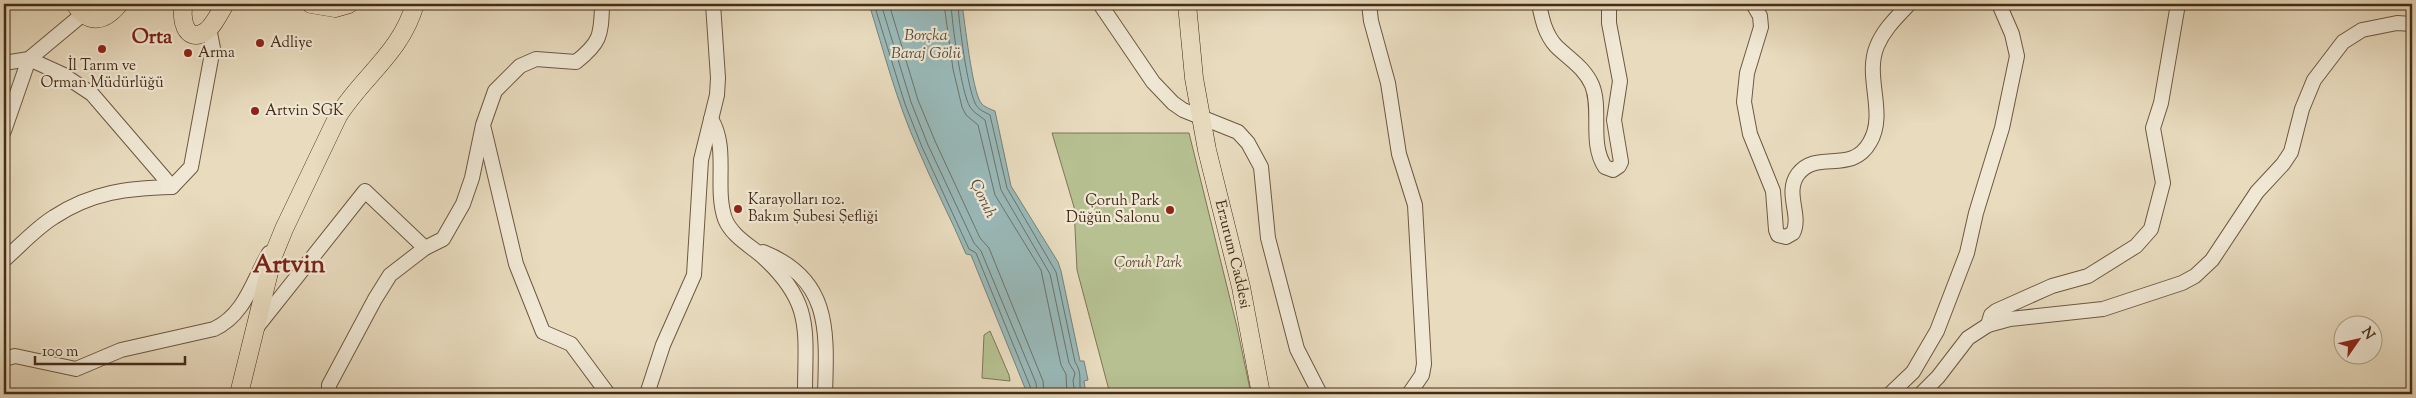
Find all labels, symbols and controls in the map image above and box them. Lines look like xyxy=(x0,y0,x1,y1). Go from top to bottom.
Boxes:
district label: Orta xyxy=(132,24,173,53)
water label: Borçka Baraj Gölü xyxy=(891,25,962,66)
place label: Adliye xyxy=(270,33,312,54)
marker: Adliye xyxy=(254,37,266,49)
marker: İl Tarım ve Orman Müdürlüğü xyxy=(96,43,108,55)
place label: Arma xyxy=(198,43,235,64)
marker: Arma xyxy=(182,47,194,59)
place label: İl Tarım ve Orman Müdürlüğü xyxy=(40,55,164,94)
place label: Artvin SGK xyxy=(265,101,344,122)
marker: Artvin SGK xyxy=(249,105,261,117)
water label: Çoruh xyxy=(963,176,1001,223)
place label: Karayolları 102. Bakım Şubesi Şefliği xyxy=(748,190,878,228)
place label: Çoruh Park Düğün Salonu xyxy=(1066,191,1160,229)
street label: Erzurum Caddesi xyxy=(1209,198,1255,311)
marker: Karayolları 102. Bakım Şubesi Şefliği xyxy=(732,203,744,215)
marker: Çoruh Park Düğün Salonu xyxy=(1164,204,1176,216)
district label: Artvin xyxy=(253,248,326,284)
park label: Çoruh Park xyxy=(1114,253,1182,274)
north arrow xyxy=(2334,316,2384,366)
text: N xyxy=(2356,324,2379,344)
scale bar xyxy=(35,333,185,365)
text: 100 m xyxy=(42,342,79,363)

